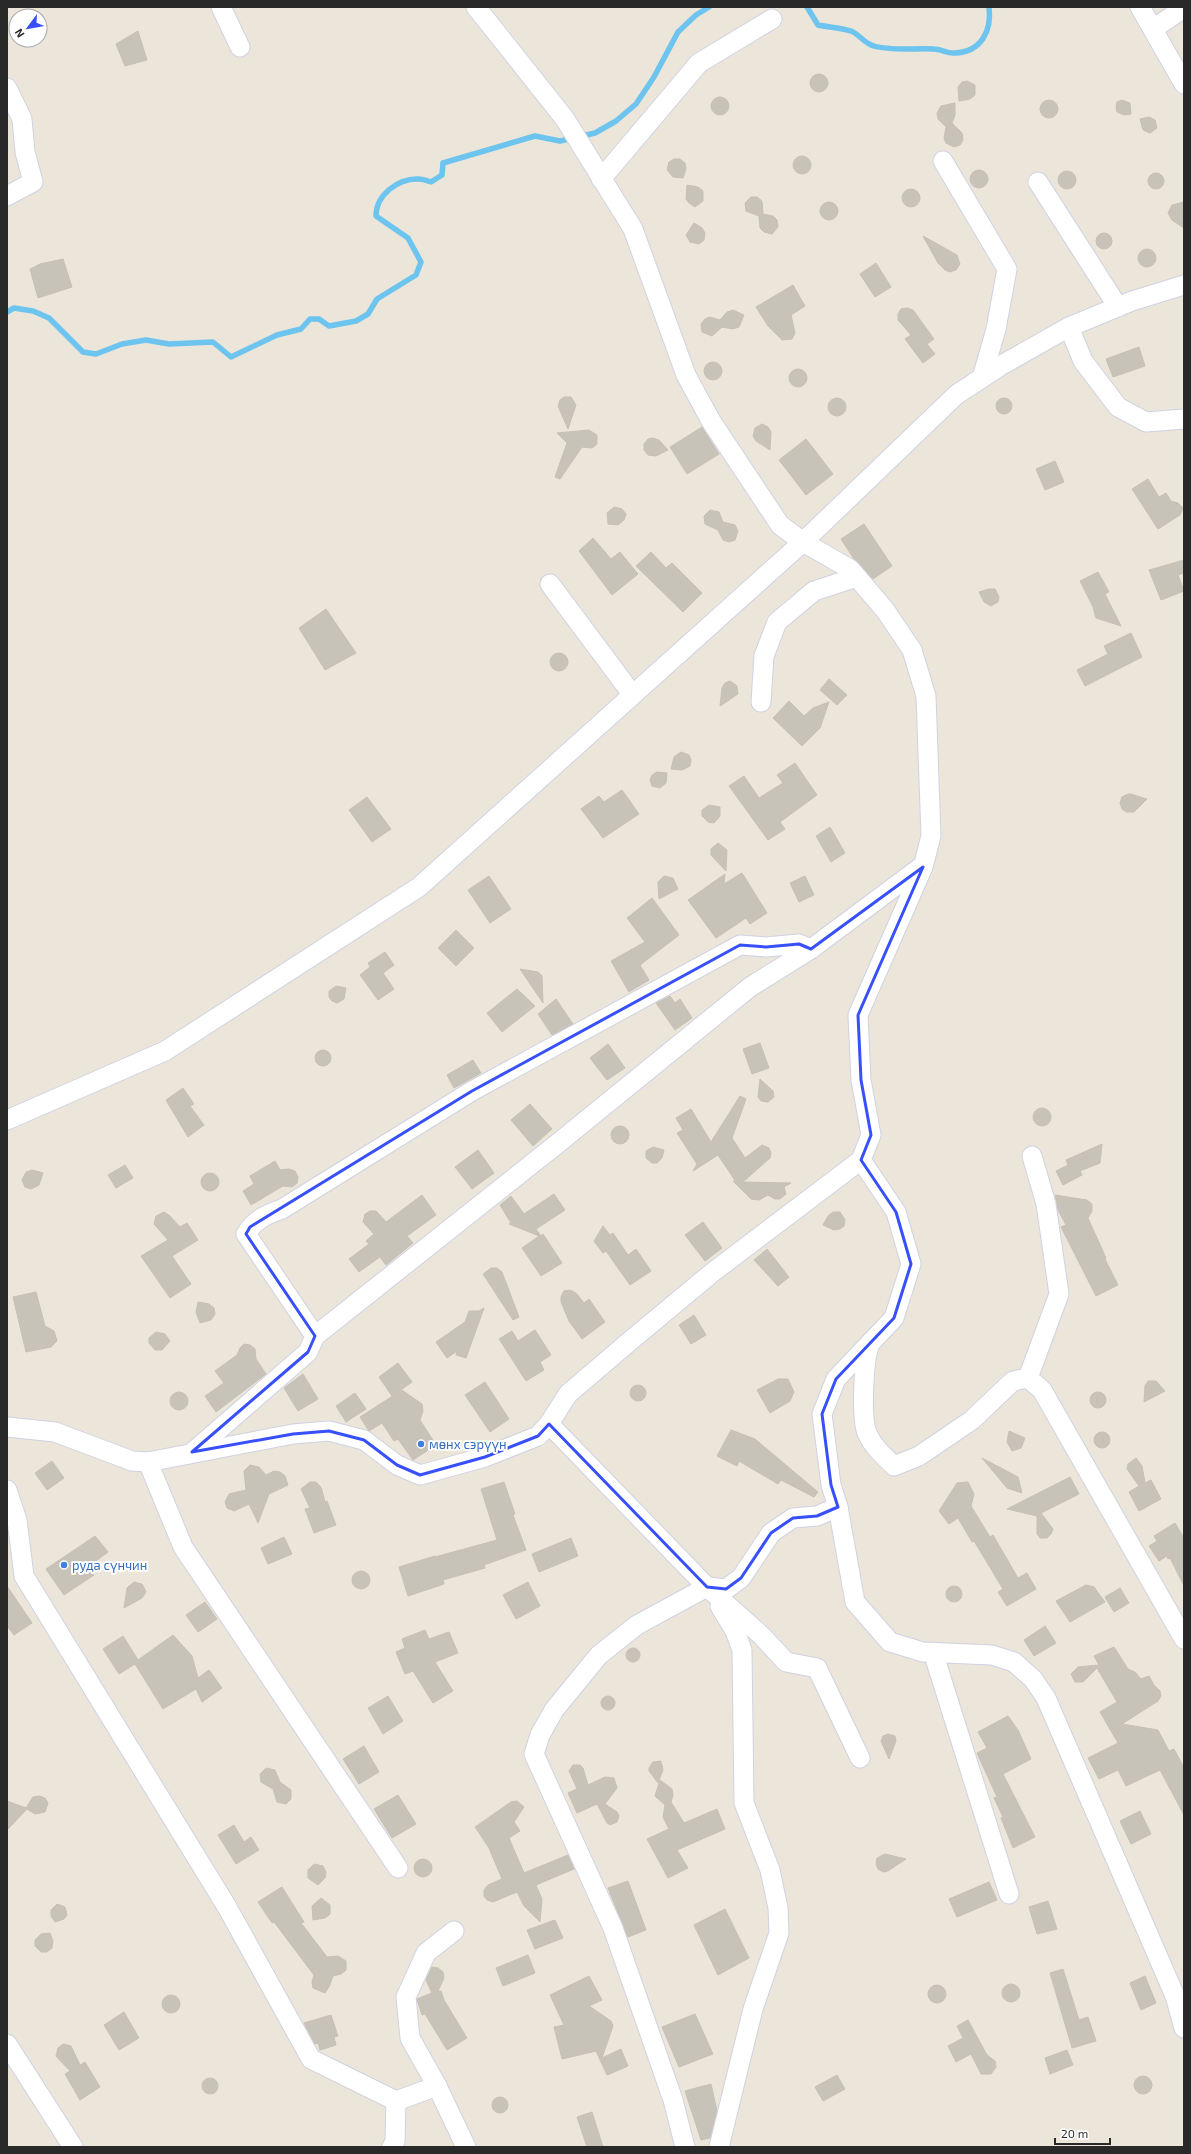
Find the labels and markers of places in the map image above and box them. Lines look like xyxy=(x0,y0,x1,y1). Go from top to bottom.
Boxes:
place label: мөнх сэрүүн xyxy=(429,1436,507,1452)
marker: мөнх сэрүүн xyxy=(416,1439,426,1449)
place label: руда сүнчин xyxy=(72,1557,147,1573)
marker: руда сүнчин xyxy=(59,1560,69,1570)

